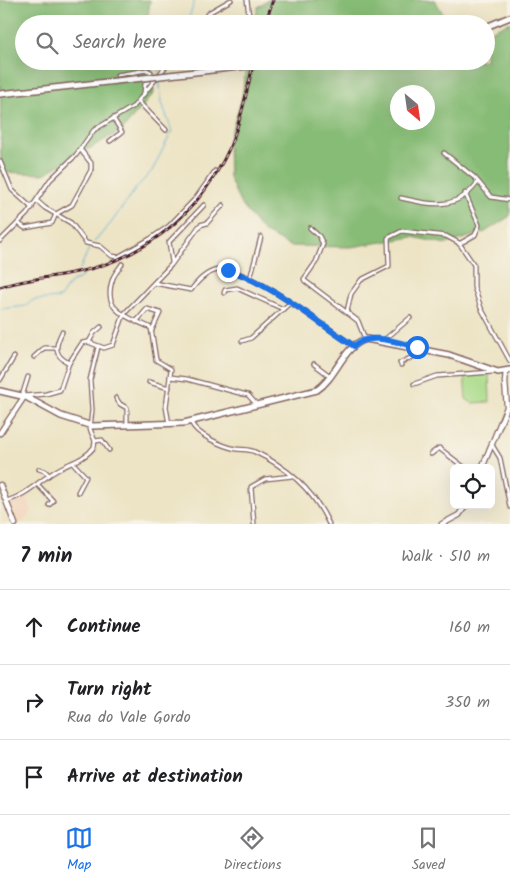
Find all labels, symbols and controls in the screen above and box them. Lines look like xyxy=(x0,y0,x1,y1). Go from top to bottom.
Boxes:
search box xyxy=(15,15,495,70)
text: Search here xyxy=(73,28,167,58)
icon: search xyxy=(33,29,61,57)
north arrow xyxy=(390,85,435,130)
route end xyxy=(217,259,240,282)
route start xyxy=(406,336,429,359)
map controls xyxy=(450,464,495,509)
button: locate xyxy=(450,464,495,509)
text: 7 min xyxy=(20,540,72,573)
text: Walk · 510 m xyxy=(401,544,490,569)
text: Continue xyxy=(67,612,140,642)
icon: ahead xyxy=(20,613,48,641)
text: 160 m xyxy=(449,615,490,640)
text: Turn right xyxy=(67,675,152,705)
icon: right xyxy=(20,688,48,716)
text: 350 m xyxy=(445,690,490,715)
text: Rua do Vale Gordo xyxy=(67,705,191,730)
text: Arrive at destination xyxy=(67,762,243,792)
icon: arrive xyxy=(20,763,48,791)
tab: Map xyxy=(65,824,93,876)
tab: Directions xyxy=(223,824,281,876)
tab: Saved xyxy=(412,824,445,876)

